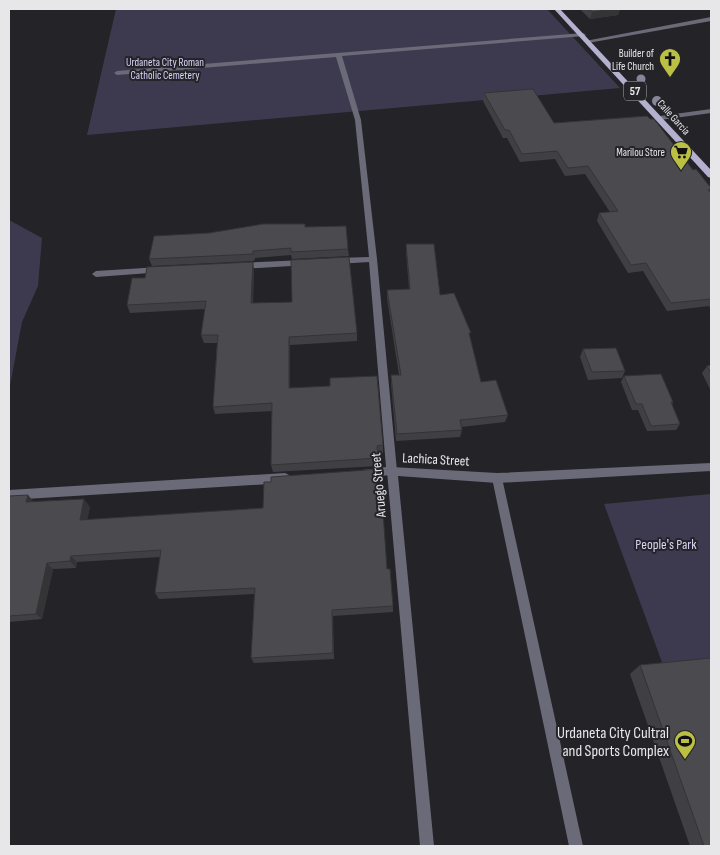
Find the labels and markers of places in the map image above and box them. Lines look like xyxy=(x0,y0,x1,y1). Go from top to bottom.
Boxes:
place label: Builder of Life Church xyxy=(612,47,655,73)
church icon: Builder of Life Church xyxy=(658,47,682,78)
supermarket icon: Marilou Store xyxy=(669,140,693,171)
place label: Marilou Store xyxy=(616,146,665,159)
place label: Urdaneta City Cultral and Sports Complex xyxy=(557,724,669,761)
sports icon: Urdaneta City Cultral and Sports Complex xyxy=(673,729,697,760)

